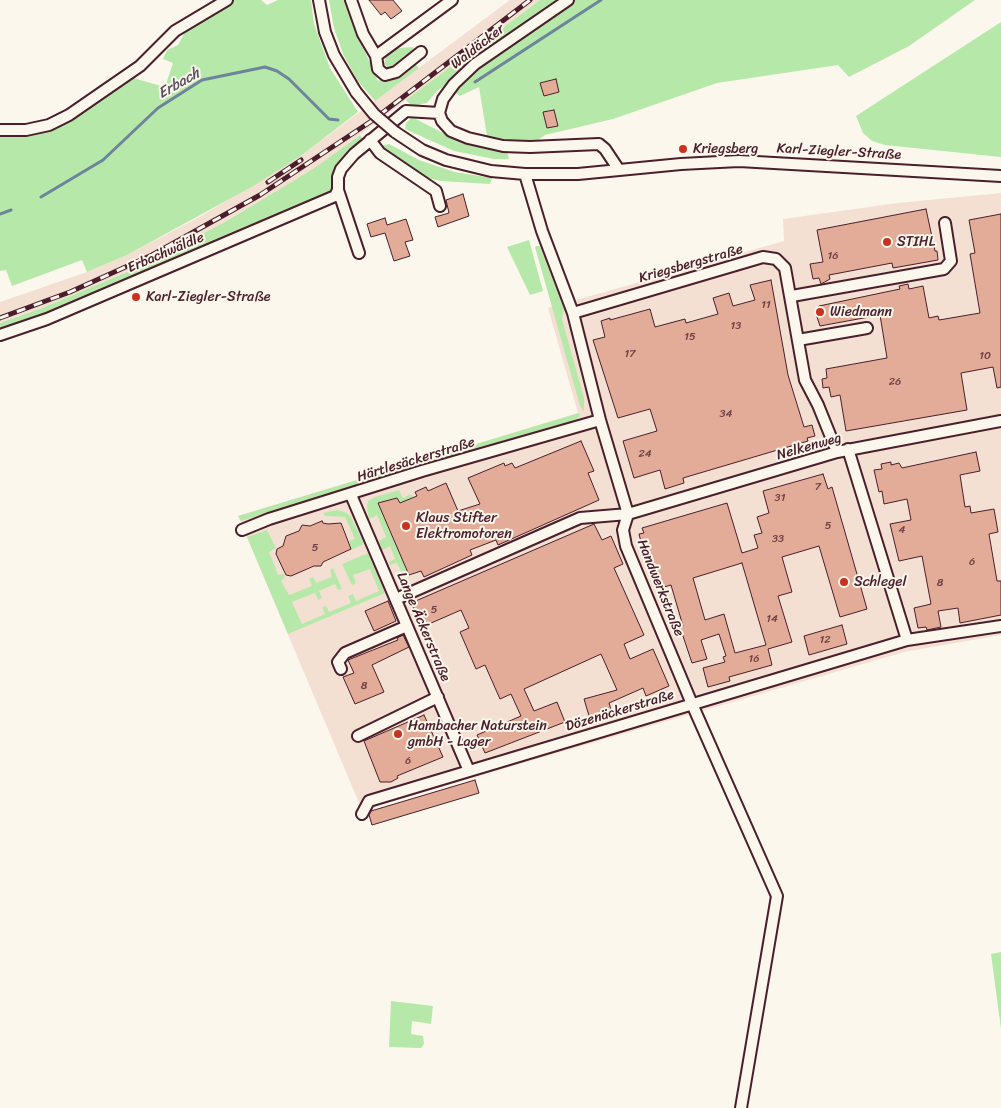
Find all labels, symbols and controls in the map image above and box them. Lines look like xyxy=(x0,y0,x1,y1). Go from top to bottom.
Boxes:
street label: Waldäcker xyxy=(448,21,508,73)
water label: Erbach xyxy=(155,65,203,103)
street label: Karl-Ziegler-Straße xyxy=(776,140,902,164)
place label: Kriegsberg xyxy=(693,141,758,157)
marker: Kriegsberg xyxy=(677,143,689,155)
street label: Erbachwäldle xyxy=(125,229,207,277)
place label: STIHL xyxy=(897,234,935,250)
marker: STIHL xyxy=(881,236,893,248)
street label: Kriegsbergstraße xyxy=(637,241,745,287)
house number: 16 xyxy=(828,249,838,263)
place label: Karl-Ziegler-Straße xyxy=(146,289,271,305)
marker: Karl-Ziegler-Straße xyxy=(130,291,142,303)
house number: 11 xyxy=(761,298,771,312)
place label: Wiedmann xyxy=(830,304,892,320)
marker: Wiedmann xyxy=(814,306,826,318)
house number: 13 xyxy=(731,319,741,333)
house number: 15 xyxy=(684,330,696,344)
house number: 17 xyxy=(625,347,635,361)
house number: 10 xyxy=(979,349,991,363)
house number: 26 xyxy=(889,375,901,389)
house number: 34 xyxy=(720,407,732,421)
street label: Nelkenweg xyxy=(775,430,843,464)
street label: Härtlesäckerstraße xyxy=(355,434,477,486)
house number: 24 xyxy=(638,447,652,461)
house number: 7 xyxy=(815,480,821,494)
house number: 31 xyxy=(775,491,785,505)
place label: Klaus Stifter Elektromotoren xyxy=(416,510,512,542)
house number: 5 xyxy=(825,519,831,533)
marker: Klaus Stifter Elektromotoren xyxy=(400,520,412,532)
house number: 4 xyxy=(899,523,905,537)
house number: 33 xyxy=(772,532,784,546)
street label: Handwerkstraße xyxy=(633,537,687,639)
house number: 5 xyxy=(312,541,318,555)
house number: 6 xyxy=(969,555,975,569)
street label: Lange Äckerstraße xyxy=(392,570,454,684)
place label: Schlegel xyxy=(854,574,907,590)
marker: Schlegel xyxy=(838,576,850,588)
house number: 8 xyxy=(937,576,943,590)
house number: 5 xyxy=(431,603,437,617)
house number: 14 xyxy=(766,612,778,626)
house number: 12 xyxy=(819,633,831,647)
house number: 16 xyxy=(749,652,759,666)
house number: 8 xyxy=(361,679,367,693)
street label: Dözenäckerstraße xyxy=(564,686,676,736)
place label: Hambacher Naturstein gmbH - Lager xyxy=(408,718,547,750)
marker: Hambacher Naturstein gmbH - Lager xyxy=(392,728,404,740)
house number: 6 xyxy=(405,754,411,768)

